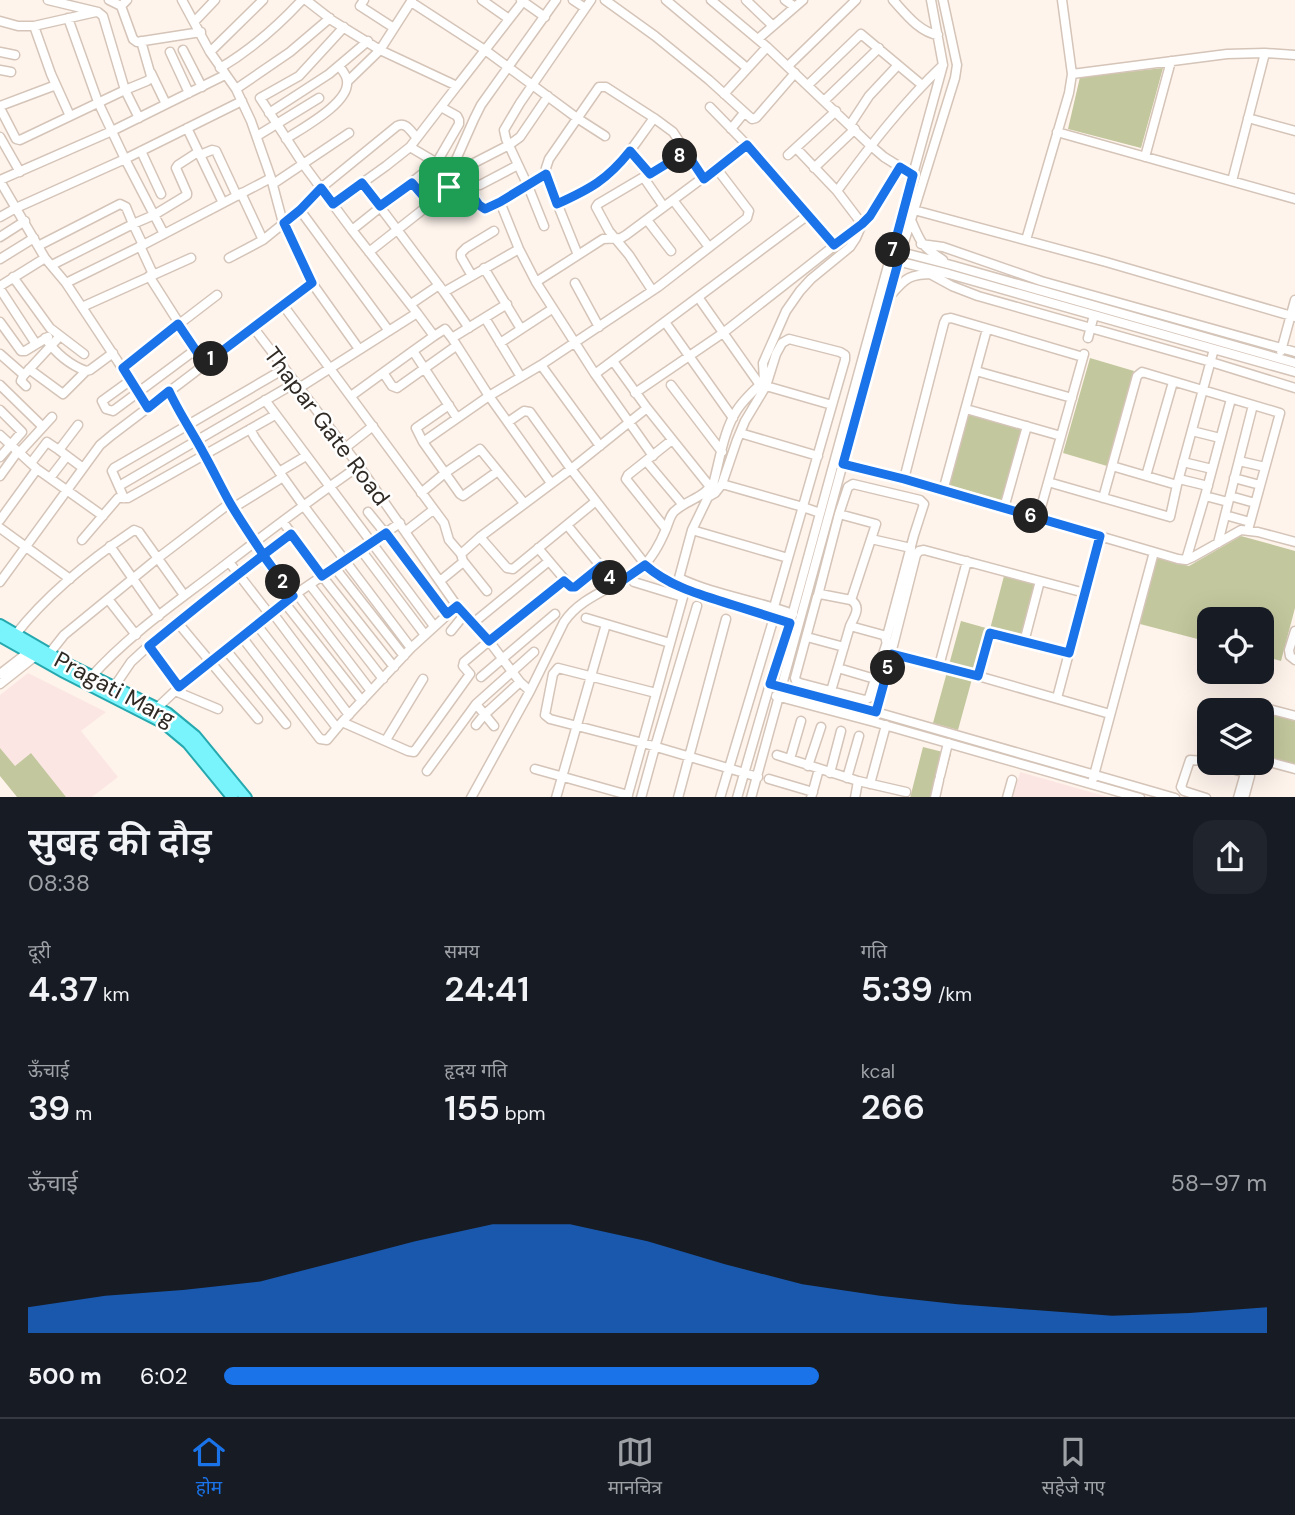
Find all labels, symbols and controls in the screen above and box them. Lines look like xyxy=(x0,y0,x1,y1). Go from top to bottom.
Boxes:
pin: 8 xyxy=(662,138,698,174)
text: 8 xyxy=(673,143,686,168)
pin xyxy=(419,157,479,217)
icon: arrive xyxy=(430,168,468,206)
pin: 7 xyxy=(876,232,910,268)
text: 7 xyxy=(887,237,898,262)
street label: Thapar Gate Road xyxy=(257,341,397,511)
pin: 1 xyxy=(194,342,228,376)
text: 1 xyxy=(207,346,214,371)
pin: 6 xyxy=(1014,498,1048,534)
text: 6 xyxy=(1024,503,1037,528)
pin: 4 xyxy=(592,560,628,596)
pin: 2 xyxy=(266,564,300,600)
text: 4 xyxy=(603,565,616,590)
text: 2 xyxy=(277,569,288,594)
map controls xyxy=(1197,607,1274,775)
button: locate xyxy=(1197,607,1274,684)
street label: Pragati Marg xyxy=(49,645,181,734)
pin: 5 xyxy=(870,650,906,686)
text: 5 xyxy=(882,655,893,680)
button: layers xyxy=(1197,698,1274,775)
text: सुबह की दौड़ xyxy=(28,817,212,867)
button: share xyxy=(1193,820,1267,894)
text: 08:38 xyxy=(28,868,90,898)
text: दूरी xyxy=(28,939,51,964)
text: समय xyxy=(444,939,480,964)
text: गति xyxy=(861,939,887,964)
text: 4.37 xyxy=(28,966,98,1012)
text: 24:41 xyxy=(444,966,529,1012)
text: 5:39 xyxy=(861,966,933,1012)
text: km xyxy=(98,982,130,1007)
text: /km xyxy=(933,982,972,1007)
text: ऊँचाई xyxy=(28,1058,69,1083)
text: हृदय गति xyxy=(444,1058,507,1083)
text: kcal xyxy=(861,1059,895,1084)
text: 266 xyxy=(861,1084,925,1130)
text: 39 xyxy=(28,1085,70,1131)
text: 155 xyxy=(444,1085,500,1131)
text: m xyxy=(70,1101,92,1126)
text: bpm xyxy=(500,1101,546,1126)
text: ऊँचाई xyxy=(28,1168,78,1198)
text: 58–97 m xyxy=(1171,1168,1267,1198)
text: 500 m xyxy=(28,1361,102,1391)
text: 6:02 xyxy=(140,1361,188,1391)
tab: होम xyxy=(190,1433,228,1502)
tab: मानचित्र xyxy=(608,1433,662,1502)
tab: सहेजे गए xyxy=(1042,1433,1105,1502)

